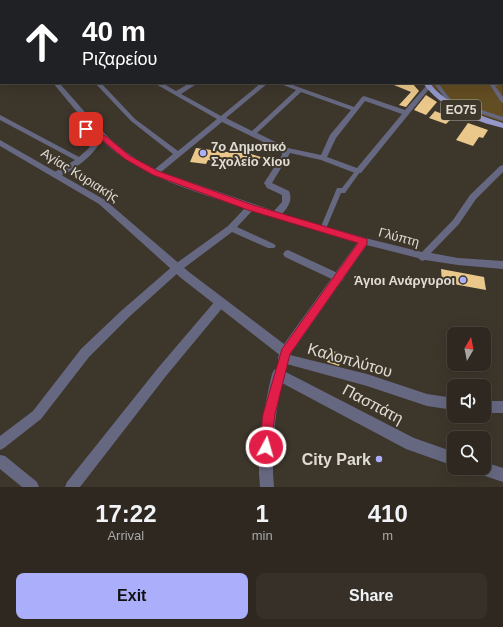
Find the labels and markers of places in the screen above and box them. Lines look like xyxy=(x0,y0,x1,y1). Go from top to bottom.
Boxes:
pin xyxy=(69,112,103,146)
place label: 7ο Δημοτικό Σχολείο Χίου xyxy=(211,139,291,169)
marker: 7ο Δημοτικό Σχολείο Χίου xyxy=(198,148,208,158)
place label: Άγιοι Ανάργυροι xyxy=(354,273,455,288)
marker: Άγιοι Ανάργυροι xyxy=(458,275,468,285)
place label: City Park xyxy=(302,451,371,468)
marker: City Park xyxy=(374,454,384,464)

